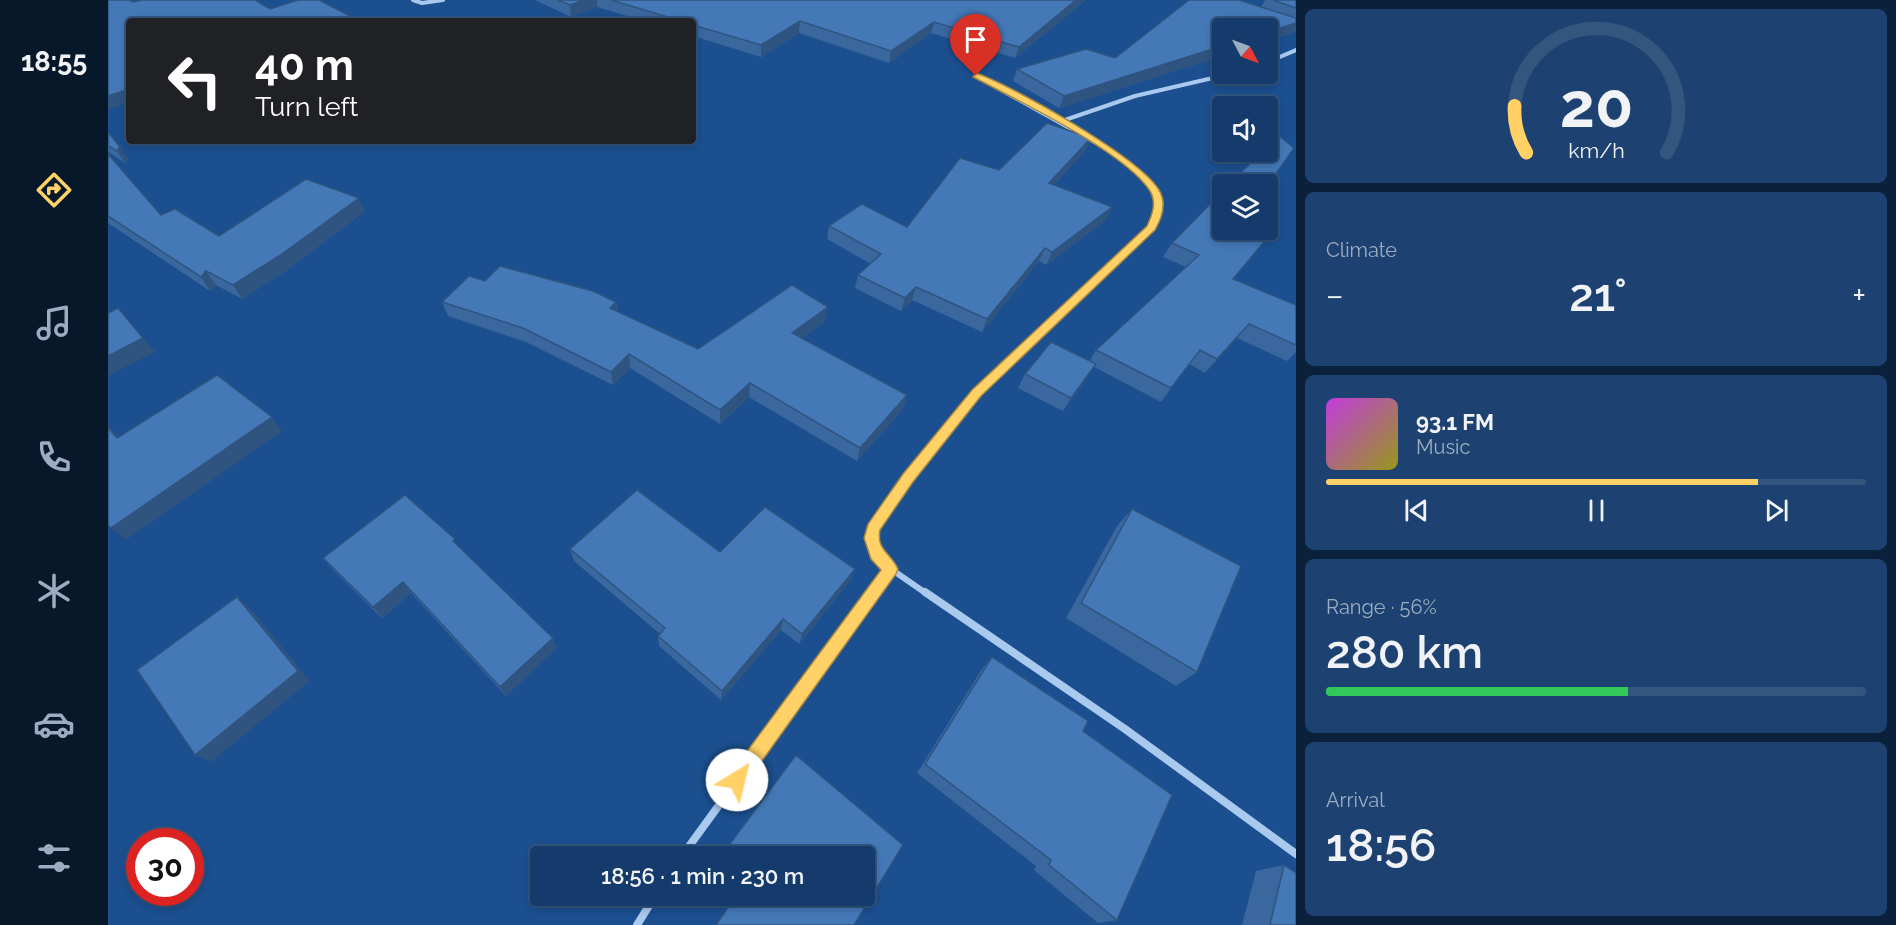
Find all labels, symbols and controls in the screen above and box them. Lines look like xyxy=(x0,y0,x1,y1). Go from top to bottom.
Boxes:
pin xyxy=(950,14,1001,76)
north arrow xyxy=(1212,18,1278,84)
map controls xyxy=(1212,18,1278,240)
icon: arrive xyxy=(959,23,992,56)
text: 40 m xyxy=(255,41,354,90)
icon: left xyxy=(156,42,234,120)
text: 18:55 xyxy=(21,46,87,77)
text: 20 xyxy=(1559,68,1633,142)
text: Turn left xyxy=(255,91,358,122)
button: sound xyxy=(1212,96,1278,162)
text: km/h xyxy=(1568,138,1624,163)
icon: directions xyxy=(33,169,75,211)
button: layers xyxy=(1212,174,1278,240)
text: Climate xyxy=(1326,238,1397,262)
text: 21° xyxy=(1569,269,1627,322)
text: − xyxy=(1326,276,1344,315)
text: + xyxy=(1852,276,1866,315)
icon: music xyxy=(33,302,75,344)
text: 93.1 FM xyxy=(1416,409,1494,435)
text: Music xyxy=(1416,435,1470,459)
icon: phone xyxy=(33,436,75,478)
icon: previous xyxy=(1400,494,1433,527)
icon: pause xyxy=(1580,494,1613,527)
icon: next xyxy=(1760,494,1793,527)
icon: climate xyxy=(33,570,75,612)
text: Range · 56% xyxy=(1326,595,1437,619)
text: 280 km xyxy=(1326,626,1483,679)
icon: car xyxy=(33,703,75,745)
position arrow xyxy=(705,748,769,812)
text: Arrival xyxy=(1326,788,1385,812)
text: 18:56 xyxy=(1326,819,1436,872)
speed limit sign: 30 xyxy=(126,828,204,906)
icon: filters xyxy=(33,837,75,879)
text: 18:56 · 1 min · 230 m xyxy=(601,863,804,889)

